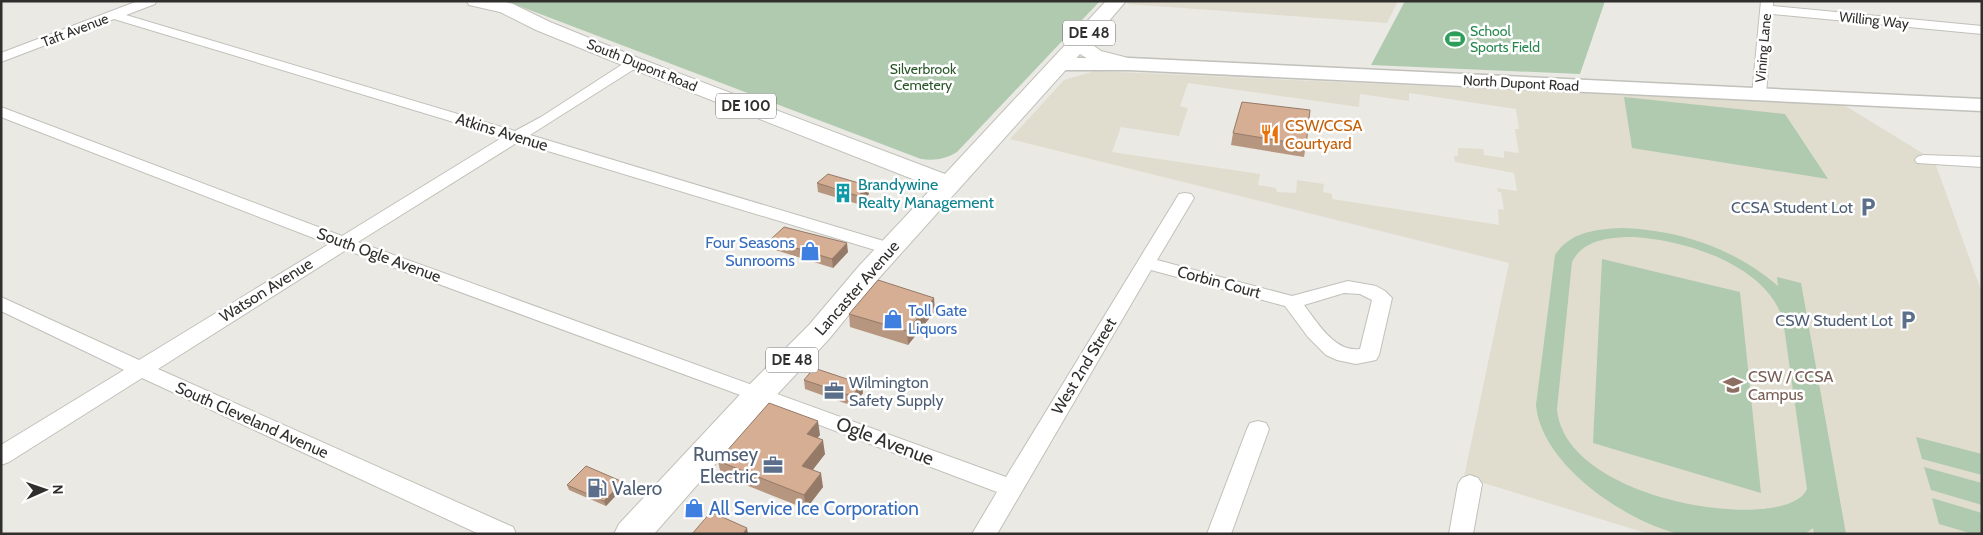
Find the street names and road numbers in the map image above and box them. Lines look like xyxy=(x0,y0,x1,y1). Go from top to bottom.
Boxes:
street label: Willing Way xyxy=(1838,7,1910,33)
street label: Taft Avenue xyxy=(39,9,111,51)
street label: Vining Lane xyxy=(1751,13,1775,83)
road number: DE 48 xyxy=(1063,20,1115,46)
street label: South Dupont Road xyxy=(584,35,700,95)
street label: North Dupont Road xyxy=(1463,71,1579,95)
road number: DE 100 xyxy=(716,94,776,118)
street label: Atkins Avenue xyxy=(454,109,550,155)
street label: South Ogle Avenue xyxy=(314,224,444,286)
street label: Lancaster Avenue xyxy=(811,237,903,339)
street label: Watson Avenue xyxy=(216,254,316,326)
street label: Corbin Court xyxy=(1175,262,1263,302)
street label: West 2nd Street xyxy=(1048,314,1121,418)
road number: DE 48 xyxy=(766,348,818,372)
street label: South Cleveland Avenue xyxy=(173,378,331,462)
street label: Ogle Avenue xyxy=(833,412,937,470)

